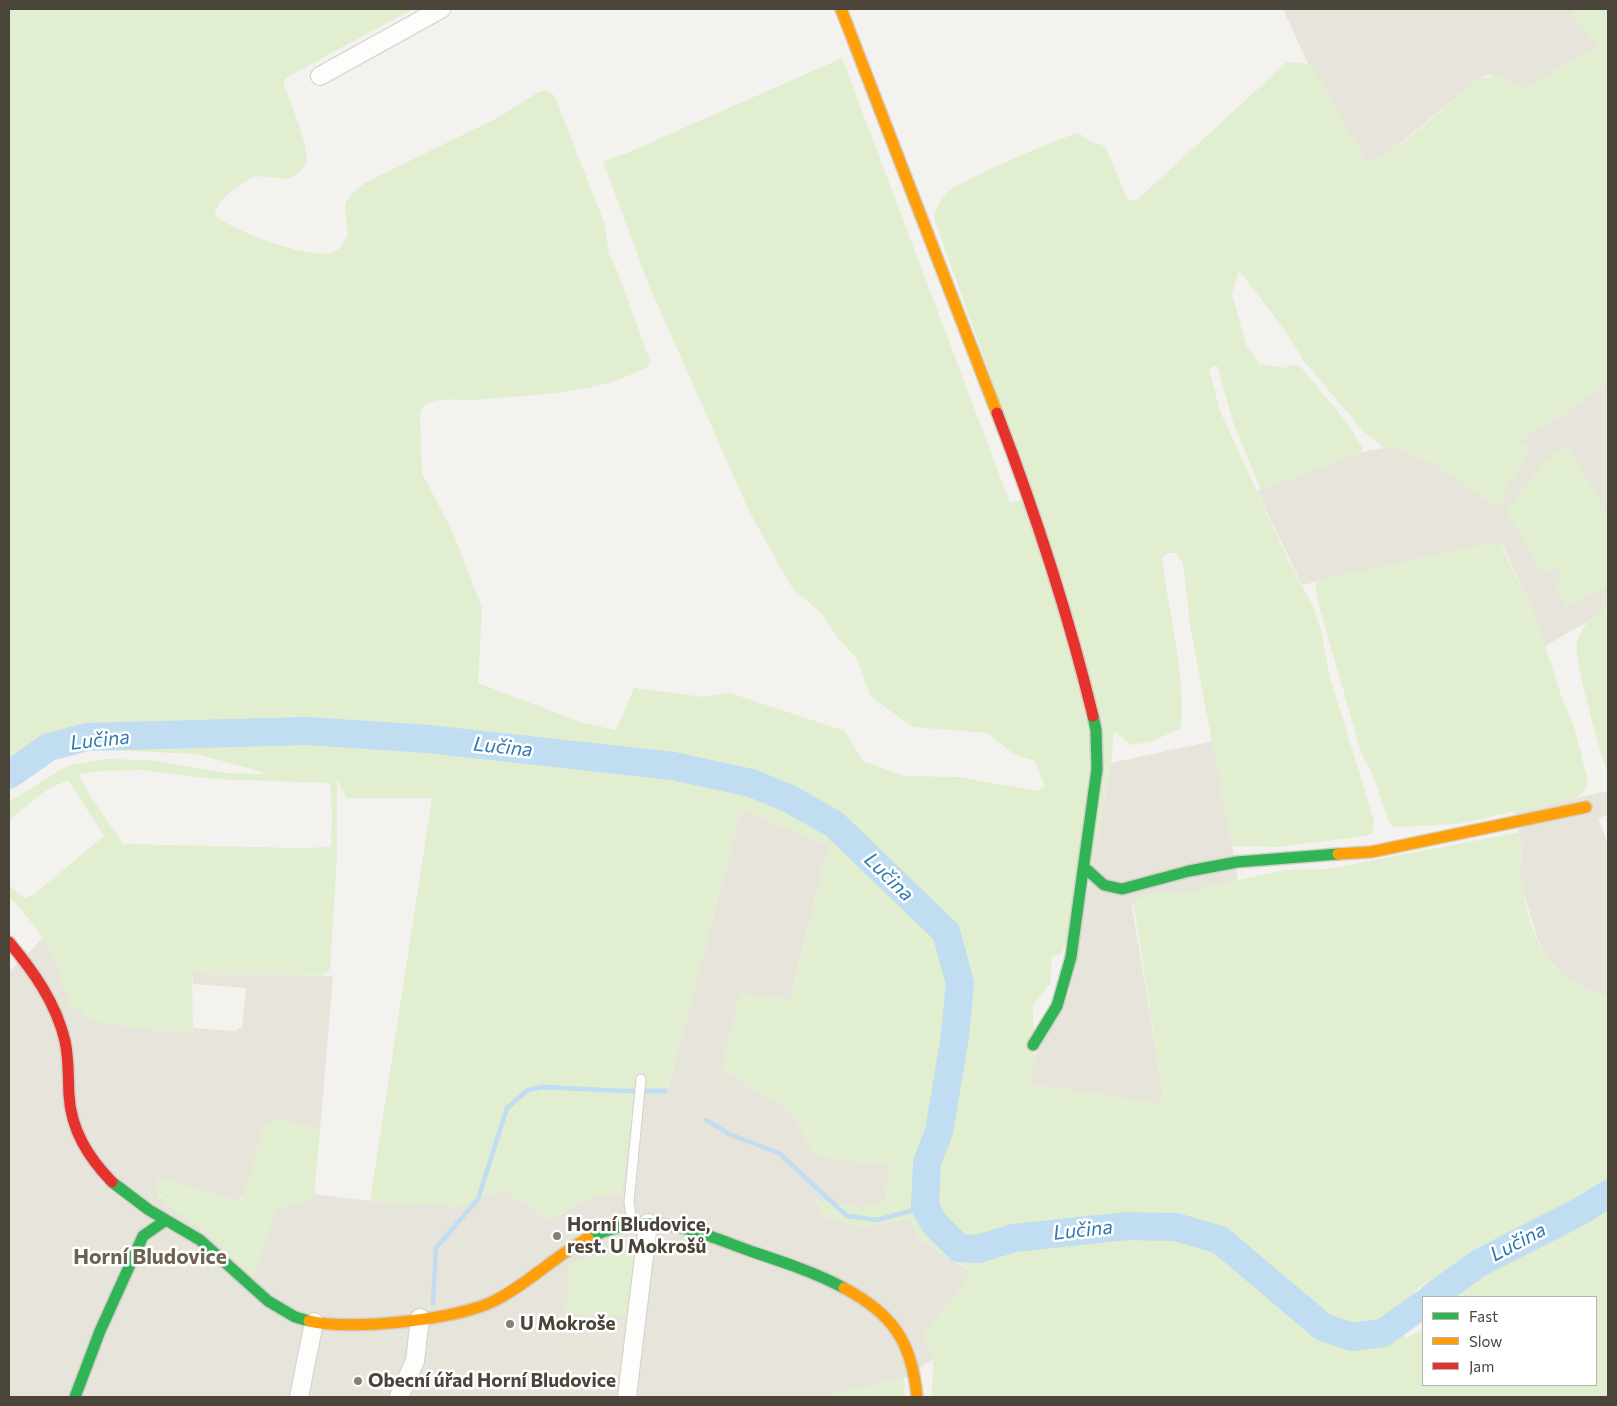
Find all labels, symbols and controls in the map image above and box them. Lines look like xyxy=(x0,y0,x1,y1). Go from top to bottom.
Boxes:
water label: Lučina xyxy=(69,725,131,755)
water label: Lučina xyxy=(472,732,534,762)
water label: Lučina xyxy=(859,848,919,906)
place label: Horní Bludovice, rest. U Mokrošů xyxy=(567,1214,711,1258)
water label: Lučina xyxy=(1052,1215,1114,1245)
water label: Lučina xyxy=(1486,1217,1550,1267)
marker: Horní Bludovice, rest. U Mokrošů xyxy=(551,1230,563,1242)
district label: Horní Bludovice xyxy=(73,1244,227,1270)
legend xyxy=(1422,1296,1597,1386)
text: Fast xyxy=(1469,1307,1498,1325)
place label: U Mokroše xyxy=(520,1313,616,1335)
marker: U Mokroše xyxy=(504,1318,516,1330)
text: Slow xyxy=(1469,1332,1502,1350)
text: Jam xyxy=(1469,1357,1494,1375)
place label: Obecní úřad Horní Bludovice xyxy=(368,1370,616,1392)
marker: Obecní úřad Horní Bludovice xyxy=(352,1375,364,1387)

